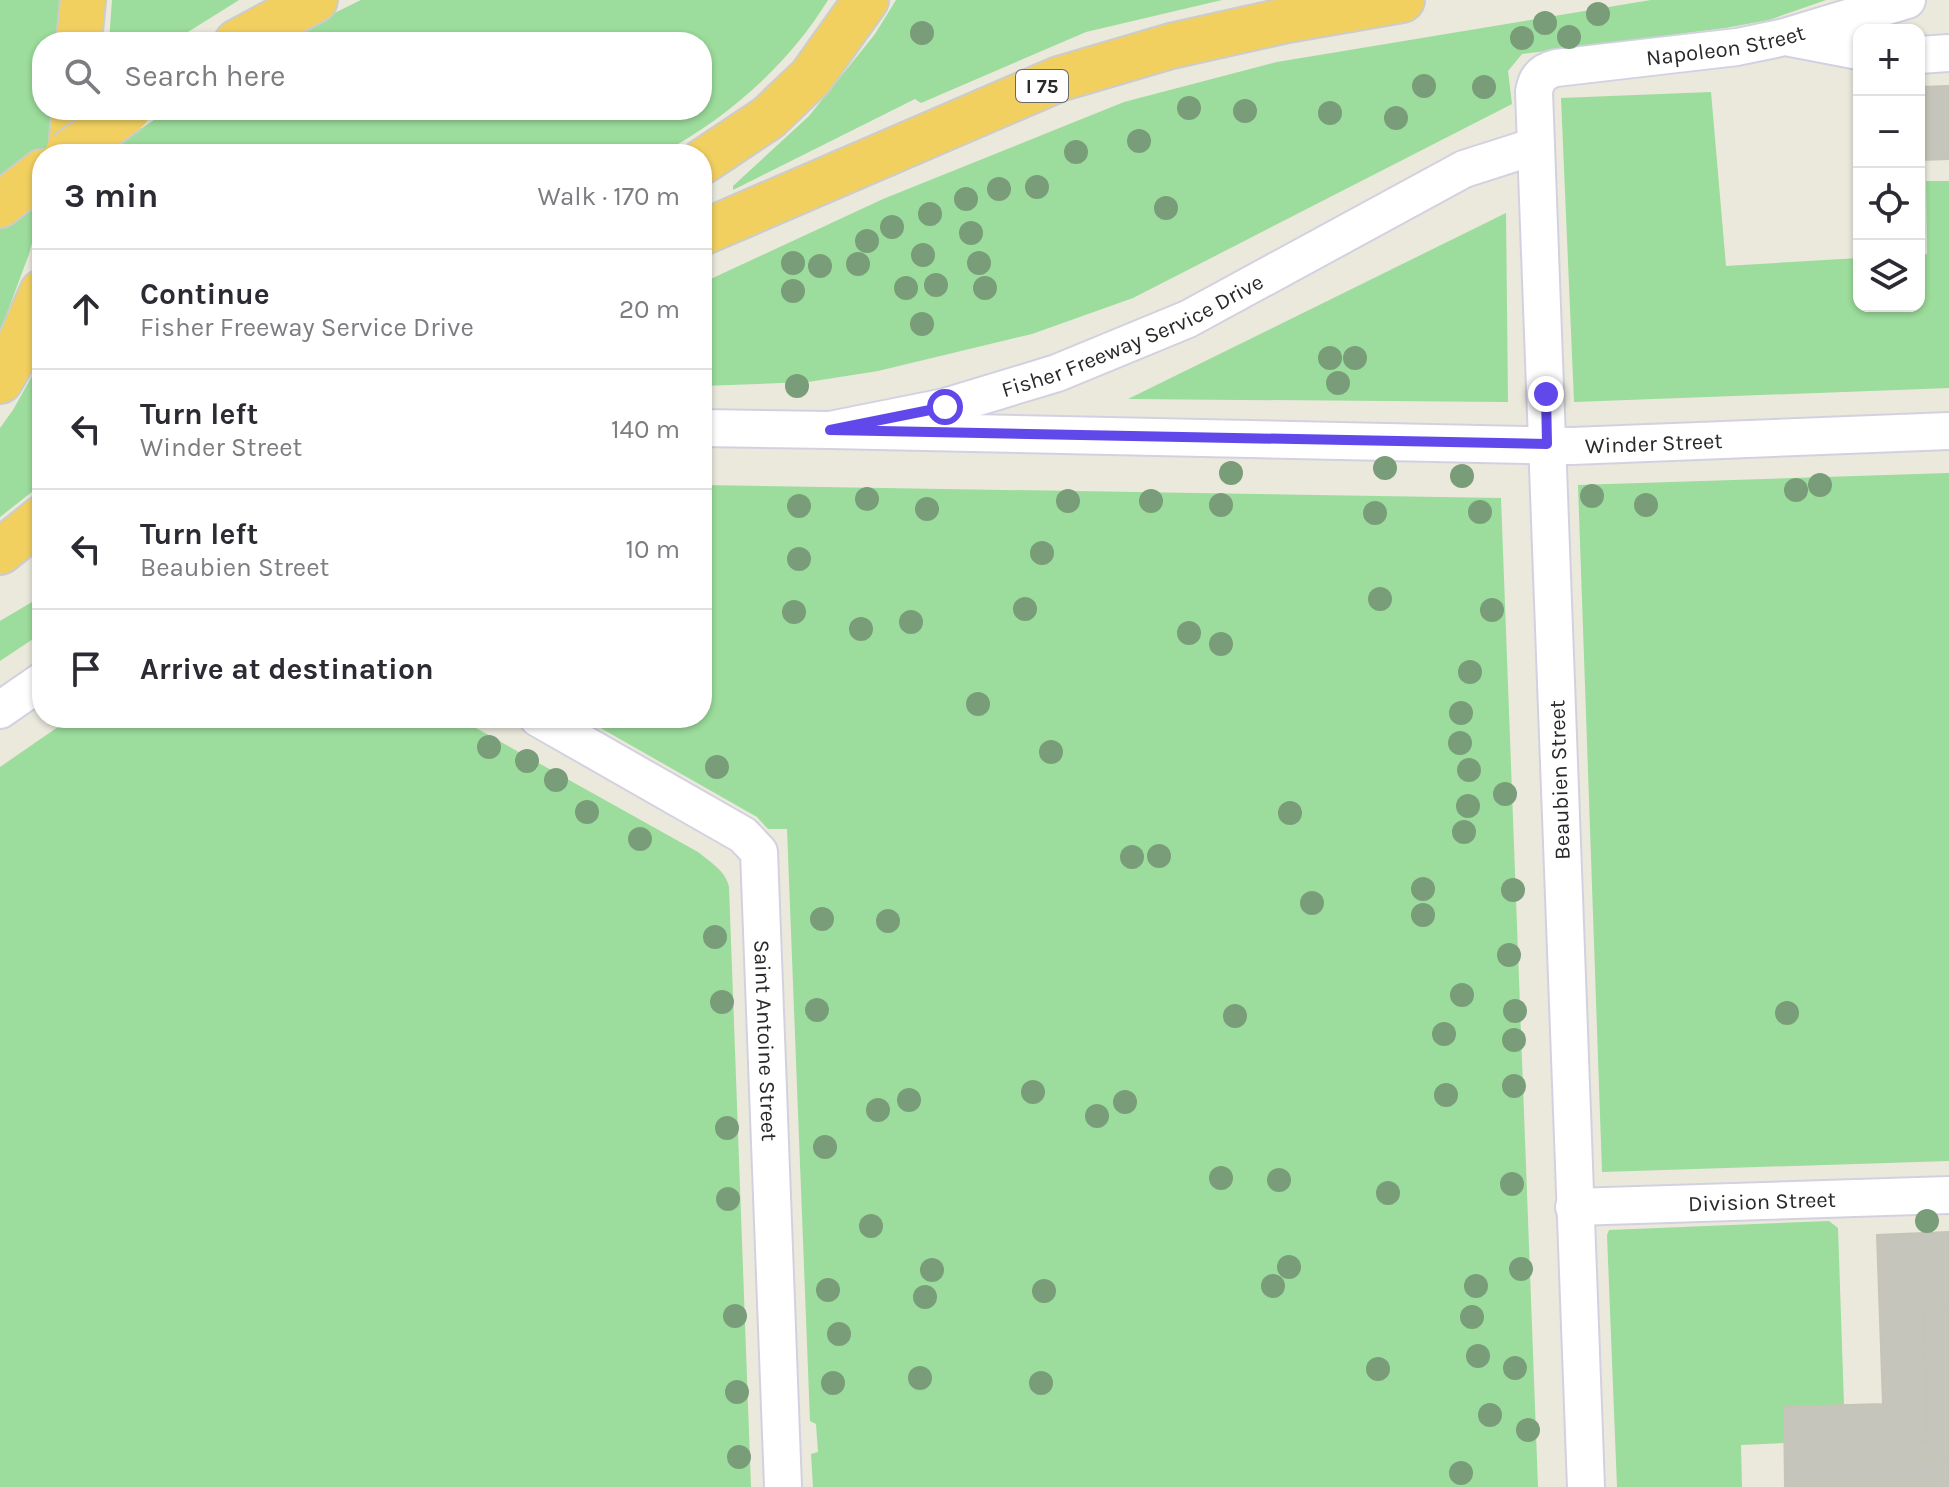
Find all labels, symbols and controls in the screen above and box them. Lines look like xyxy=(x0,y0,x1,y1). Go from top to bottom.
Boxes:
street label: Napoleon Street xyxy=(1645,20,1808,71)
map controls xyxy=(1853,24,1925,312)
button: + xyxy=(1853,24,1925,96)
search box xyxy=(32,32,712,120)
icon: search xyxy=(60,54,104,98)
text: Search here xyxy=(124,58,285,94)
road number: I 75 xyxy=(1016,70,1068,102)
button: − xyxy=(1853,96,1925,168)
button: locate xyxy=(1853,168,1925,240)
text: 3 min xyxy=(64,176,158,216)
text: Walk · 170 m xyxy=(538,181,680,212)
button: layers xyxy=(1853,240,1925,312)
street label: Fisher Freeway Service Drive xyxy=(998,269,1268,403)
text: Continue xyxy=(140,276,270,312)
icon: ahead xyxy=(64,287,108,331)
text: 20 m xyxy=(619,294,680,325)
text: Fisher Freeway Service Drive xyxy=(140,312,474,343)
route end xyxy=(1528,376,1564,412)
route start xyxy=(927,389,963,425)
text: Turn left xyxy=(140,396,258,432)
icon: left xyxy=(64,407,108,451)
text: 140 m xyxy=(611,414,680,445)
street label: Winder Street xyxy=(1585,428,1723,459)
text: Winder Street xyxy=(140,432,302,463)
text: Turn left xyxy=(140,516,258,552)
icon: left xyxy=(64,527,108,571)
text: 10 m xyxy=(625,534,680,565)
text: Beaubien Street xyxy=(140,552,329,583)
icon: arrive xyxy=(64,647,108,691)
text: Arrive at destination xyxy=(140,651,434,687)
street label: Beaubien Street xyxy=(1544,699,1576,860)
street label: Saint Antoine Street xyxy=(748,939,782,1142)
street label: Division Street xyxy=(1688,1187,1836,1217)

